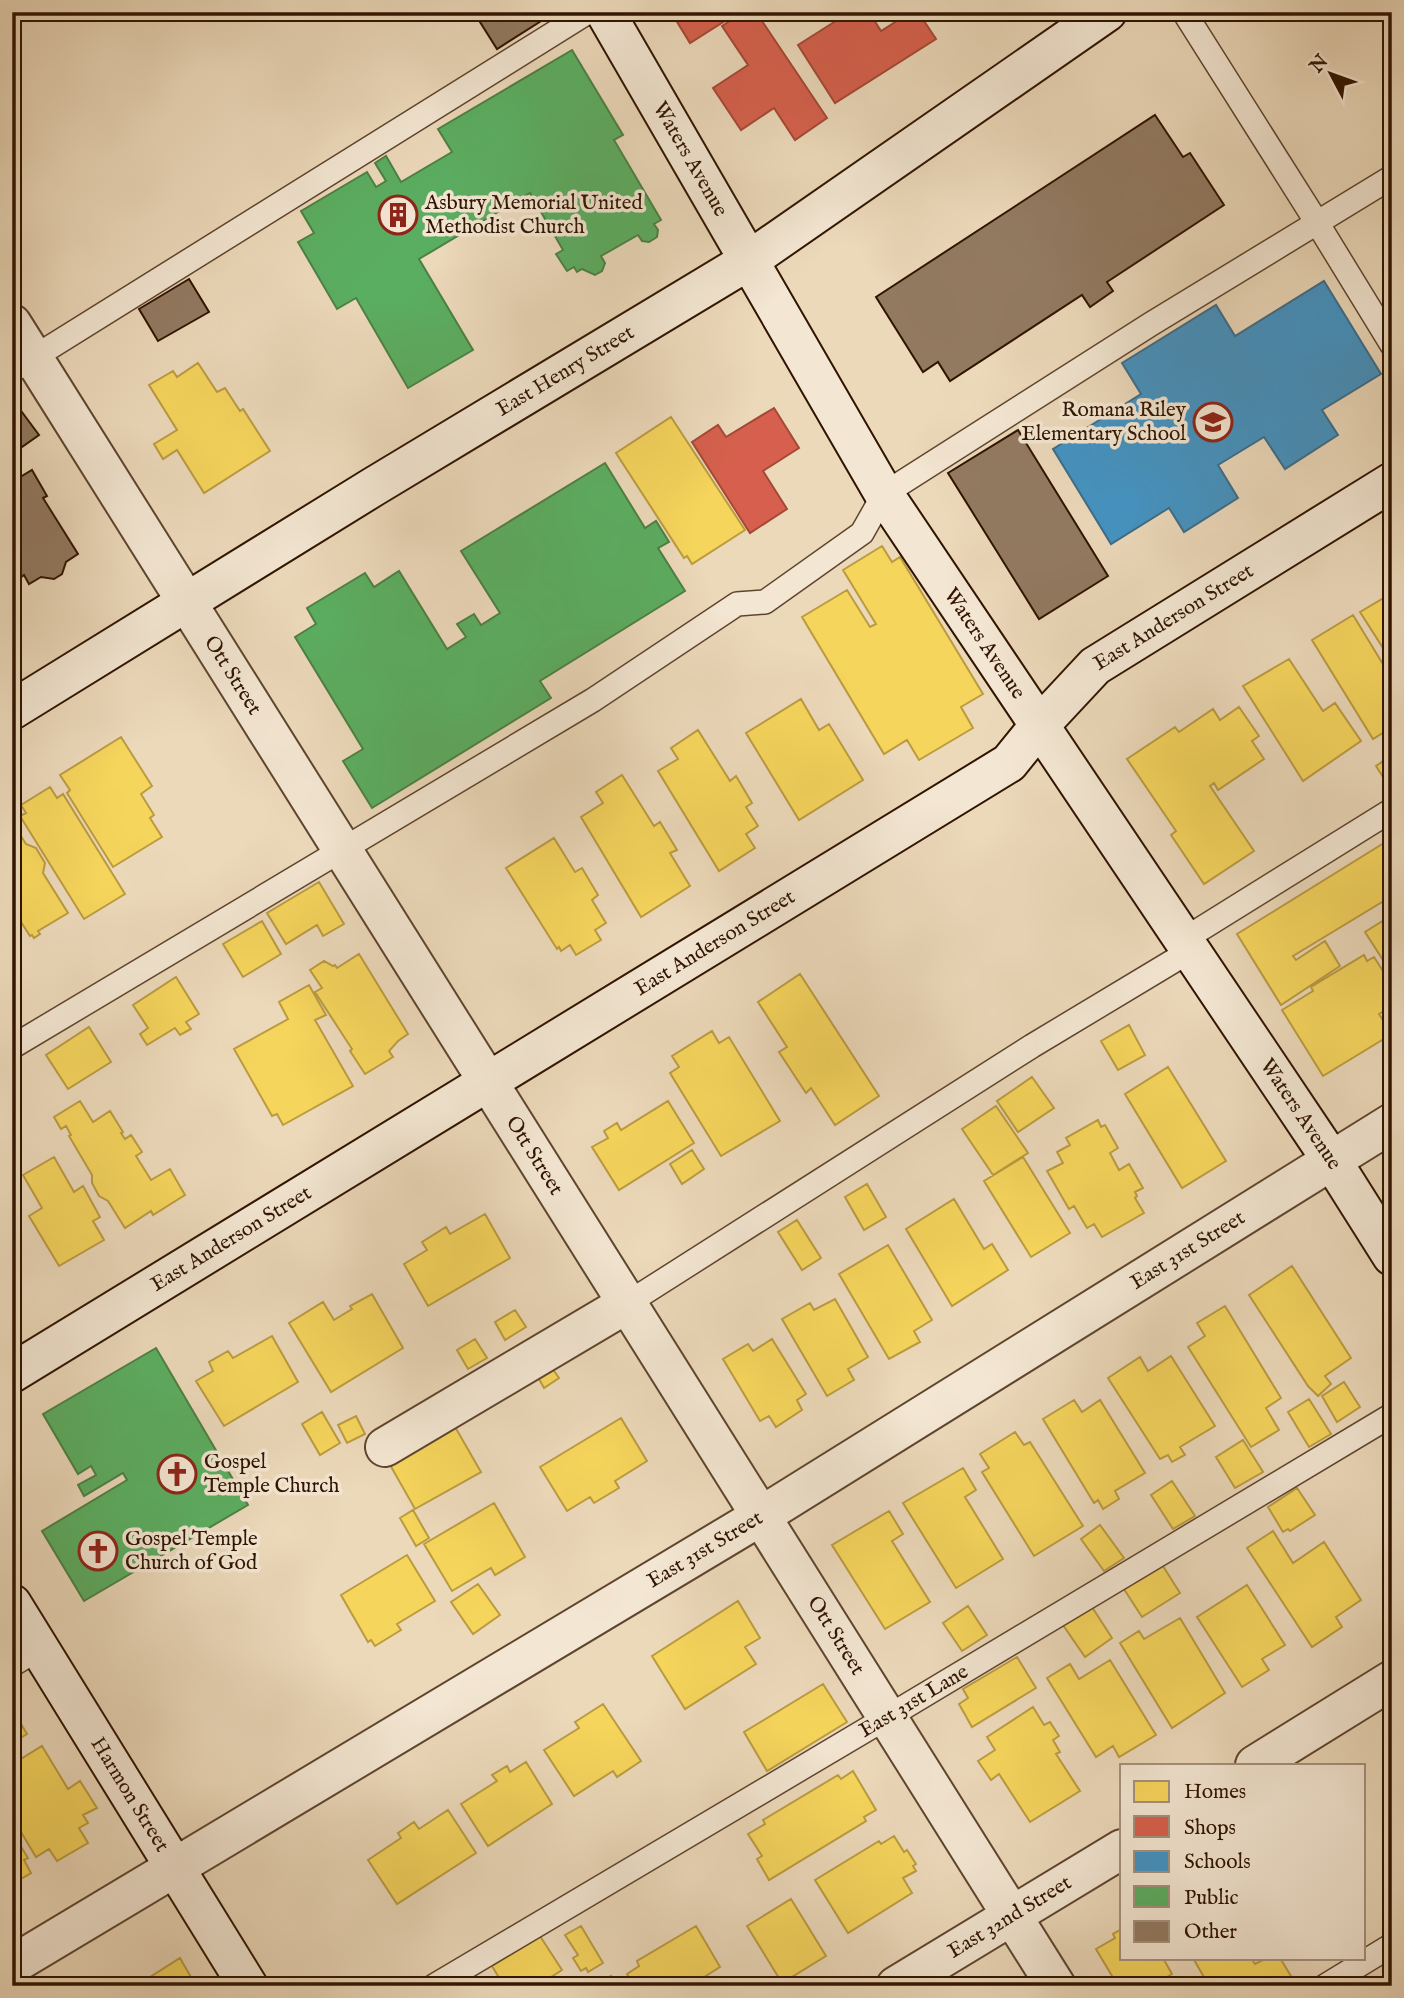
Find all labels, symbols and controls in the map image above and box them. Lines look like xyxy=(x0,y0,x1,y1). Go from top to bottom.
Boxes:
north arrow xyxy=(1296,38,1366,108)
text: N xyxy=(1305,50,1334,79)
street label: Waters Avenue xyxy=(646,97,734,222)
place label: Asbury Memorial United Methodist Church xyxy=(424,190,643,241)
building icon: Asbury Memorial United Methodist Church xyxy=(377,194,419,236)
street label: East Henry Street xyxy=(492,319,639,423)
place label: Romana Riley Elementary School xyxy=(1021,397,1187,448)
school or university icon: Romana Riley Elementary School xyxy=(1192,401,1234,443)
street label: East Anderson Street xyxy=(1089,558,1259,677)
street label: Waters Avenue xyxy=(937,583,1032,705)
street label: Ott Street xyxy=(198,631,268,720)
street label: East Anderson Street xyxy=(630,884,800,1002)
street label: Waters Avenue xyxy=(1253,1053,1348,1175)
street label: Ott Street xyxy=(499,1111,569,1200)
street label: East Anderson Street xyxy=(146,1179,317,1298)
street label: East 31st Street xyxy=(1125,1204,1250,1296)
place label: Gospel Temple Church xyxy=(204,1449,339,1500)
church icon: Gospel Temple Church xyxy=(156,1453,198,1495)
street label: East 31st Street xyxy=(642,1505,768,1595)
place label: Gospel Temple Church of God xyxy=(125,1526,258,1577)
church icon: Gospel Temple Church of God xyxy=(77,1530,119,1572)
street label: Ott Street xyxy=(801,1591,871,1680)
street label: East 31st Lane xyxy=(854,1658,974,1744)
street label: Harmon Street xyxy=(84,1732,175,1857)
legend xyxy=(1120,1764,1366,1960)
text: Homes xyxy=(1184,1779,1246,1806)
text: Shops xyxy=(1184,1815,1236,1842)
text: Schools xyxy=(1184,1849,1251,1876)
street label: East 32nd Street xyxy=(943,1869,1076,1965)
text: Public xyxy=(1184,1885,1238,1912)
text: Other xyxy=(1184,1919,1237,1946)

